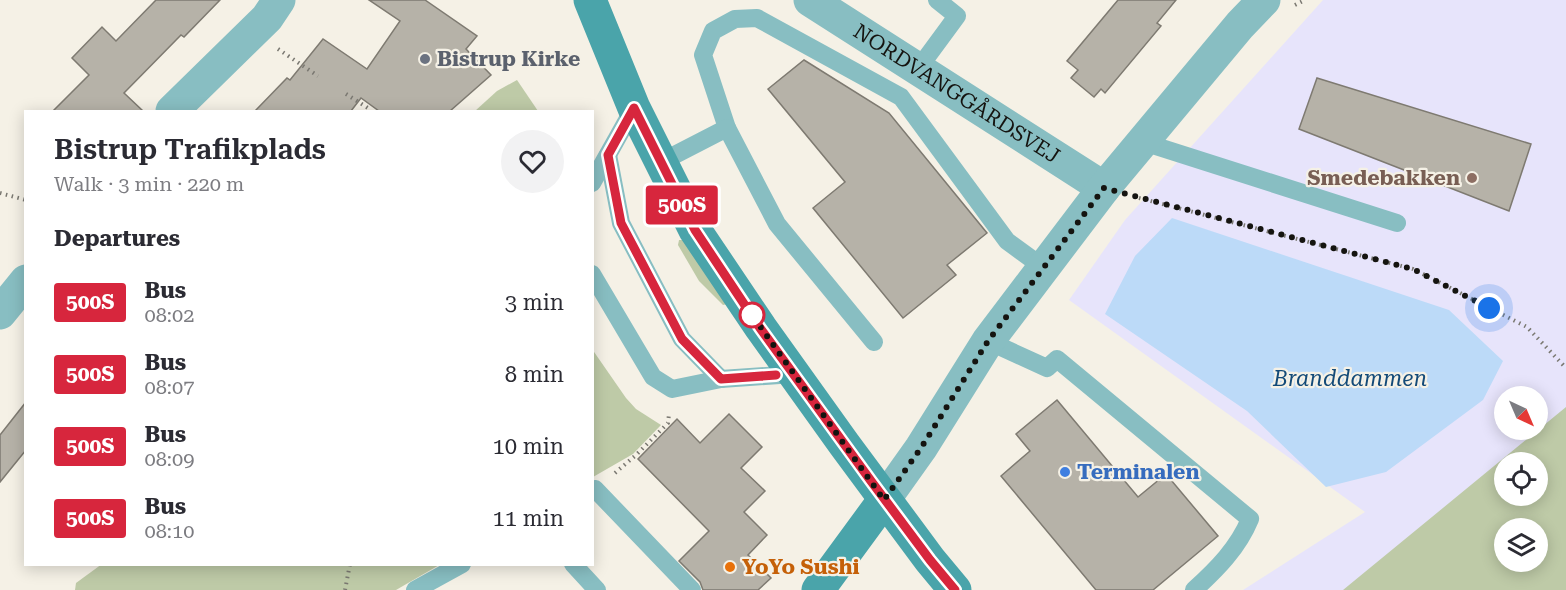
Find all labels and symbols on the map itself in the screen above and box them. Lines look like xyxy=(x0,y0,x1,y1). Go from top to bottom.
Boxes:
street label: NORDVANGGÅRDSVEJ xyxy=(849,19,1064,168)
place label: Bistrup Kirke xyxy=(437,47,580,71)
marker: Bistrup Kirke xyxy=(418,52,432,66)
place label: Smedebakken xyxy=(1307,166,1460,190)
marker: Smedebakken xyxy=(1465,171,1479,185)
line badge: 500S xyxy=(640,186,724,224)
your location xyxy=(1474,293,1504,323)
unlabelled marker xyxy=(739,302,765,328)
water label: Branddammen xyxy=(1272,366,1427,391)
north arrow xyxy=(1494,386,1548,440)
place label: Terminalen xyxy=(1077,460,1200,484)
marker: Terminalen xyxy=(1058,465,1072,479)
place label: YoYo Sushi xyxy=(742,555,860,579)
marker: YoYo Sushi xyxy=(723,560,737,574)

